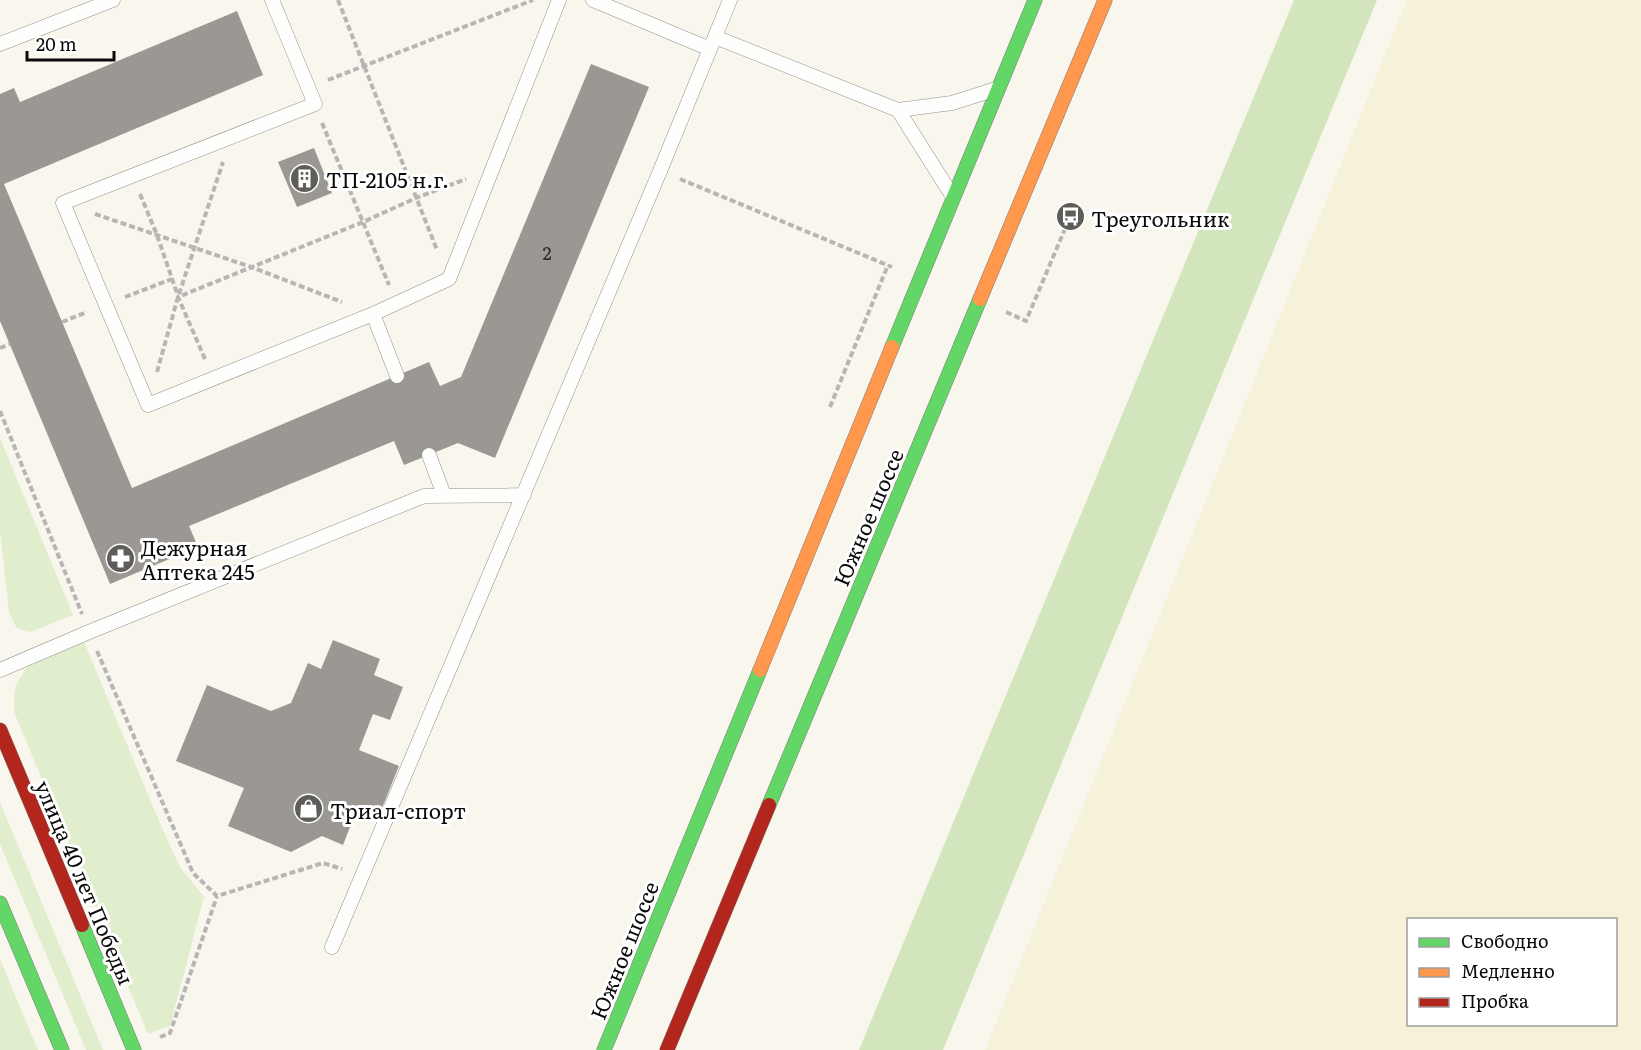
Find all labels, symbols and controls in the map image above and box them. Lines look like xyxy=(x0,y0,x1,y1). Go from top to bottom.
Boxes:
scale bar xyxy=(27,24,114,62)
text: 20 m xyxy=(36,30,77,57)
building icon: ТП-2105 н.г. xyxy=(289,162,321,194)
place label: ТП-2105 н.г. xyxy=(326,163,449,194)
bus stop icon: Треугольник xyxy=(1054,201,1086,233)
place label: Треугольник xyxy=(1091,202,1230,233)
house number: 2 xyxy=(542,239,552,266)
street label: Южное шоссе xyxy=(824,443,910,590)
place label: Дежурная Аптека 245 xyxy=(141,531,255,586)
pharmacy icon: Дежурная Аптека 245 xyxy=(104,542,136,574)
street label: улица 40 лет Победы xyxy=(29,775,143,989)
shop icon: Триал-спорт xyxy=(293,793,325,825)
place label: Триал-спорт xyxy=(330,794,466,825)
street label: Южное шоссе xyxy=(581,876,665,1024)
legend xyxy=(1407,918,1617,1026)
text: Свободно xyxy=(1461,927,1549,954)
text: Медленно xyxy=(1461,957,1555,984)
text: Пробка xyxy=(1461,987,1529,1014)

